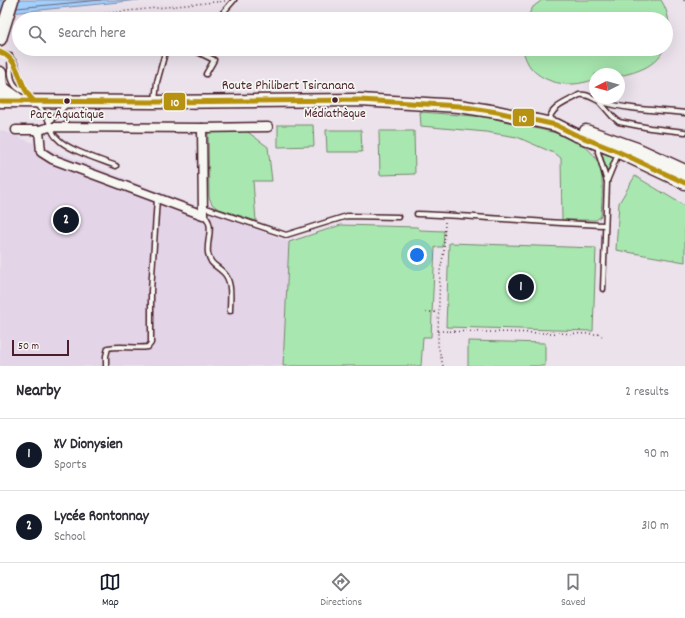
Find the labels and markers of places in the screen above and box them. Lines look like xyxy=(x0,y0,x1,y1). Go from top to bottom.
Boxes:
marker: Médiathèque xyxy=(330,95,340,105)
marker: Parc Aquatique xyxy=(62,96,72,106)
place label: Médiathèque xyxy=(304,105,366,124)
place label: Parc Aquatique xyxy=(30,106,104,125)
pin: 2 xyxy=(53,205,79,235)
pin: 1 xyxy=(508,272,534,302)

